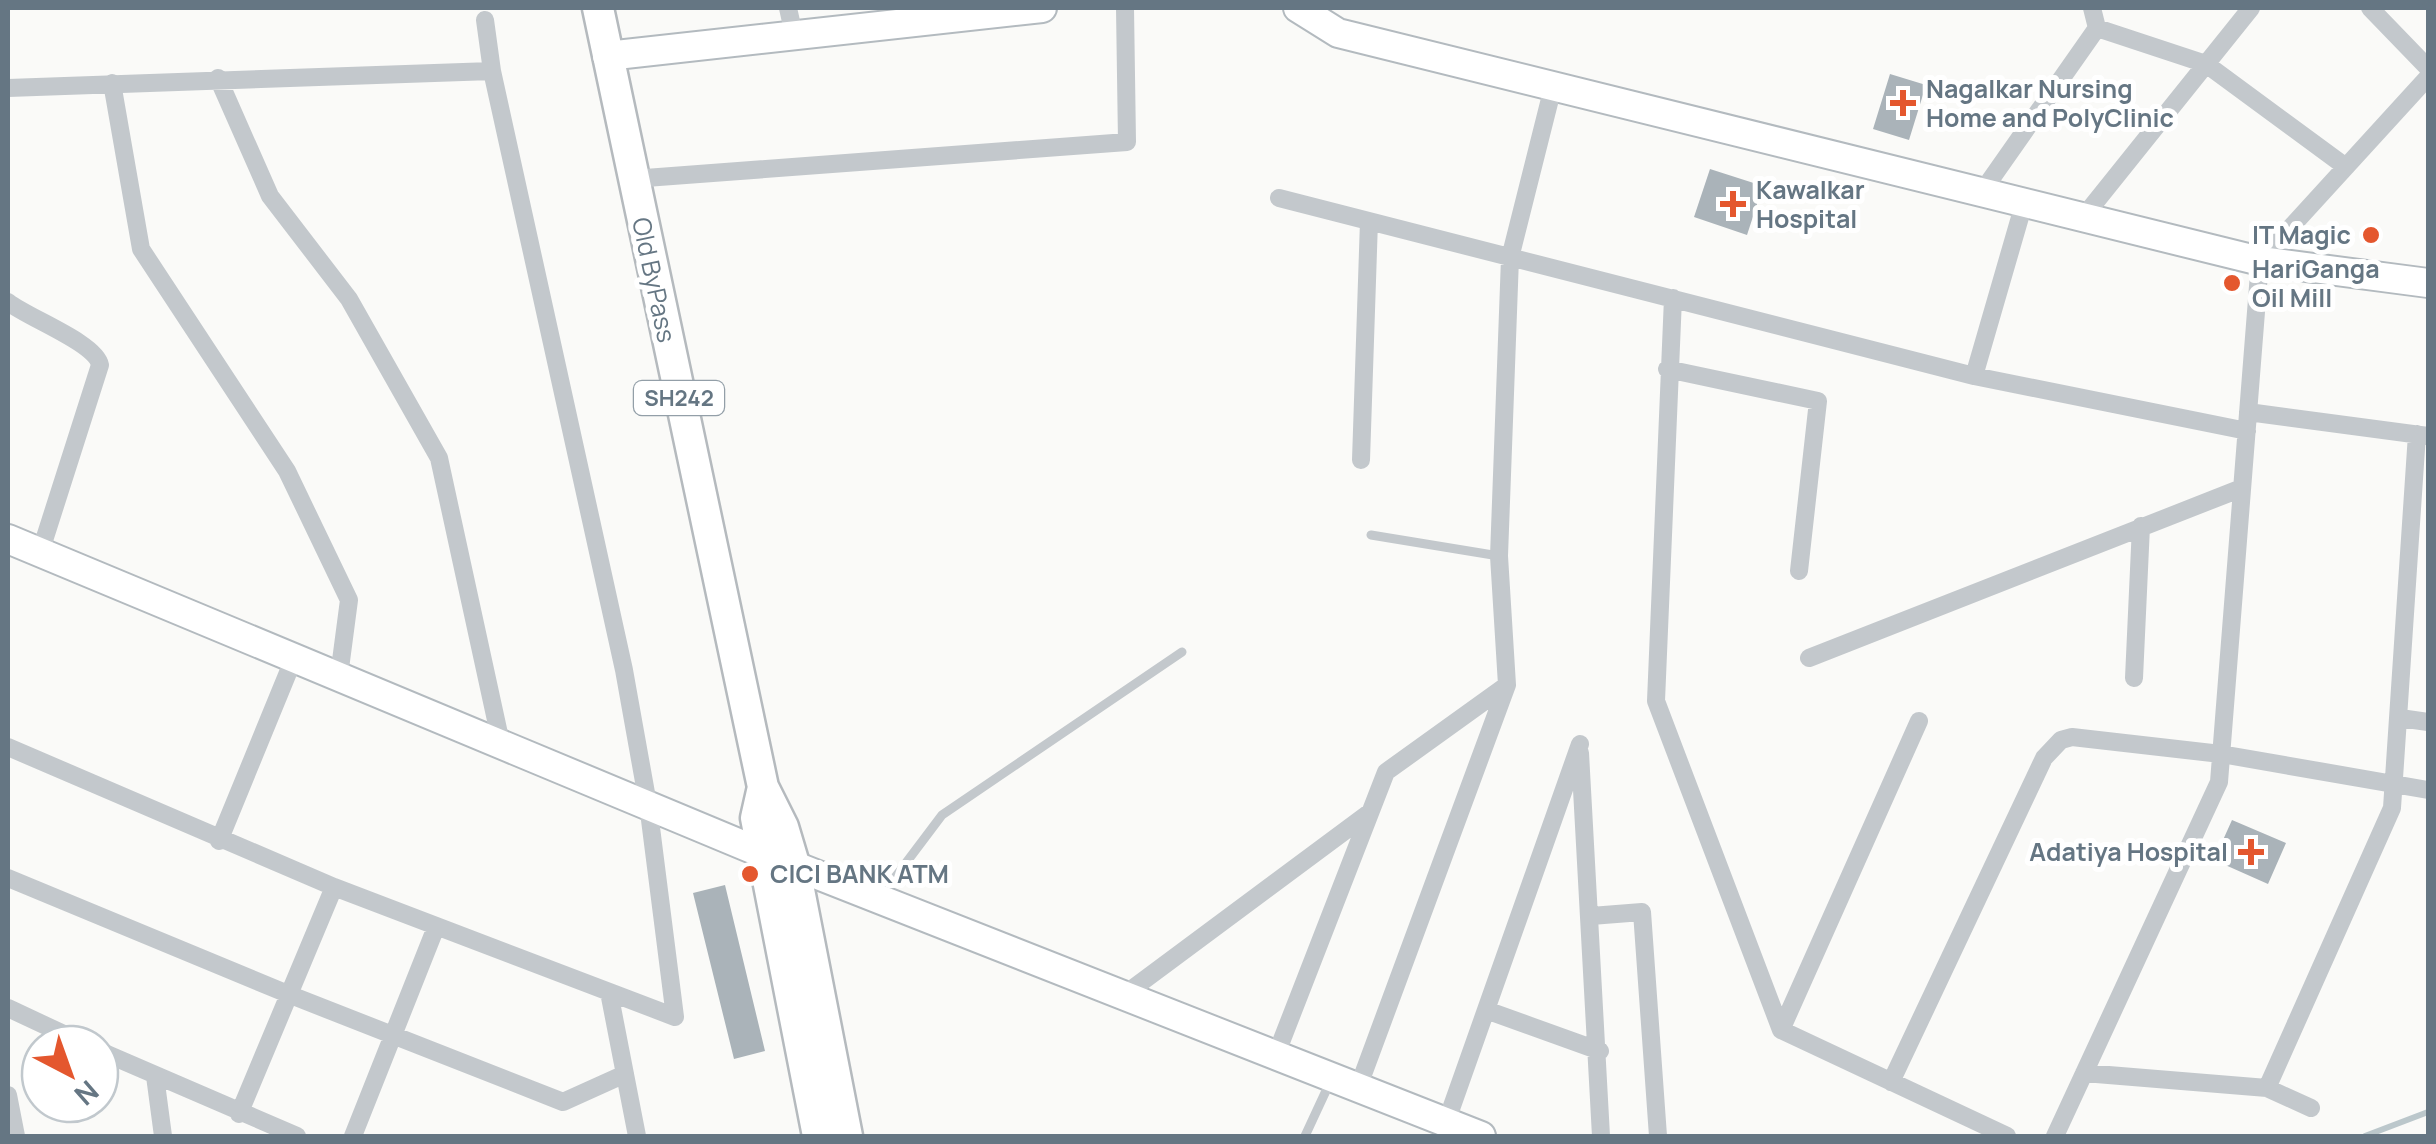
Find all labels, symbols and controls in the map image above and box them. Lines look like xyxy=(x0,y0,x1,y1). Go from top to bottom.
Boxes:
place label: Nagalkar Nursing Home and PolyClinic xyxy=(1926,71,2174,135)
marker: Nagalkar Nursing Home and PolyClinic xyxy=(1890,90,1916,116)
place label: Kawalkar Hospital xyxy=(1756,172,1865,236)
marker: Kawalkar Hospital xyxy=(1720,191,1746,217)
street label: Old ByPass xyxy=(624,214,685,346)
place label: IT Magic xyxy=(2252,217,2351,252)
marker: IT Magic xyxy=(2360,224,2382,246)
place label: HariGanga Oil Mill xyxy=(2252,251,2380,315)
marker: HariGanga Oil Mill xyxy=(2221,272,2243,294)
road number: SH242 xyxy=(634,381,724,415)
place label: Adatiya Hospital xyxy=(2029,834,2228,869)
marker: Adatiya Hospital xyxy=(2238,839,2264,865)
place label: CICI BANK ATM xyxy=(770,856,949,891)
marker: CICI BANK ATM xyxy=(739,863,761,885)
north arrow xyxy=(20,1024,120,1124)
text: N xyxy=(67,1073,107,1115)

